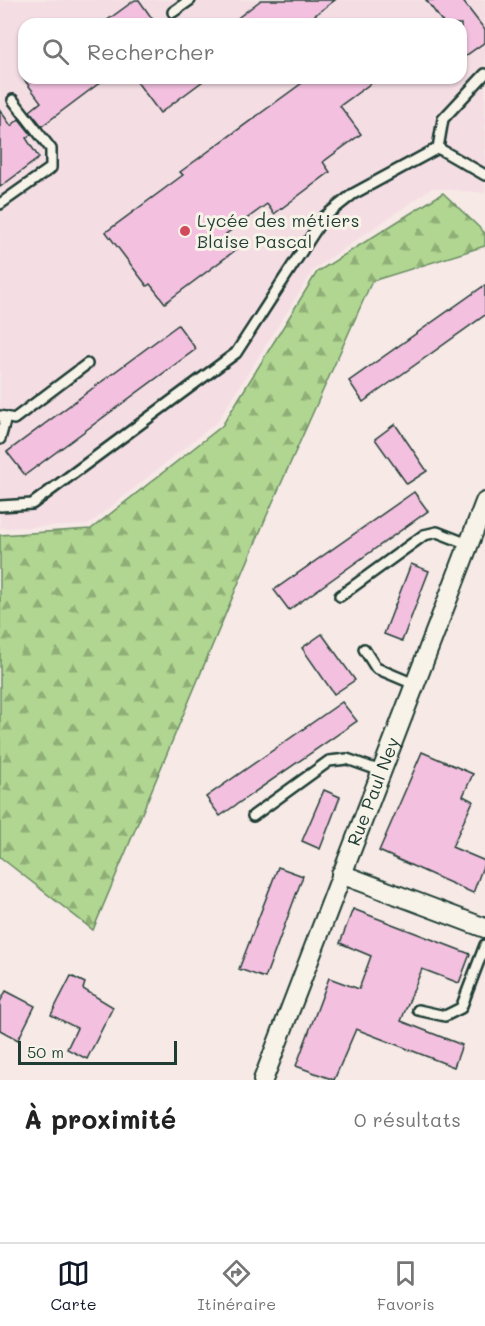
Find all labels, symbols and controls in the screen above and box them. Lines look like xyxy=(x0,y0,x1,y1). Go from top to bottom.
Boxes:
search box xyxy=(18,18,467,84)
icon: search xyxy=(39,35,72,68)
text: Rechercher xyxy=(87,37,215,66)
place label: Lycée des métiers Blaise Pascal xyxy=(197,208,359,253)
marker: Lycée des métiers Blaise Pascal xyxy=(178,224,192,238)
street label: Rue Paul Ney xyxy=(341,733,405,849)
scale bar xyxy=(18,1038,177,1066)
text: 50 m xyxy=(27,1041,64,1062)
text: À proximité xyxy=(24,1102,176,1136)
text: 0 résultats xyxy=(354,1106,461,1132)
tab: Carte xyxy=(50,1257,97,1314)
tab: Itinéraire xyxy=(198,1257,276,1314)
tab: Favoris xyxy=(377,1257,435,1314)

